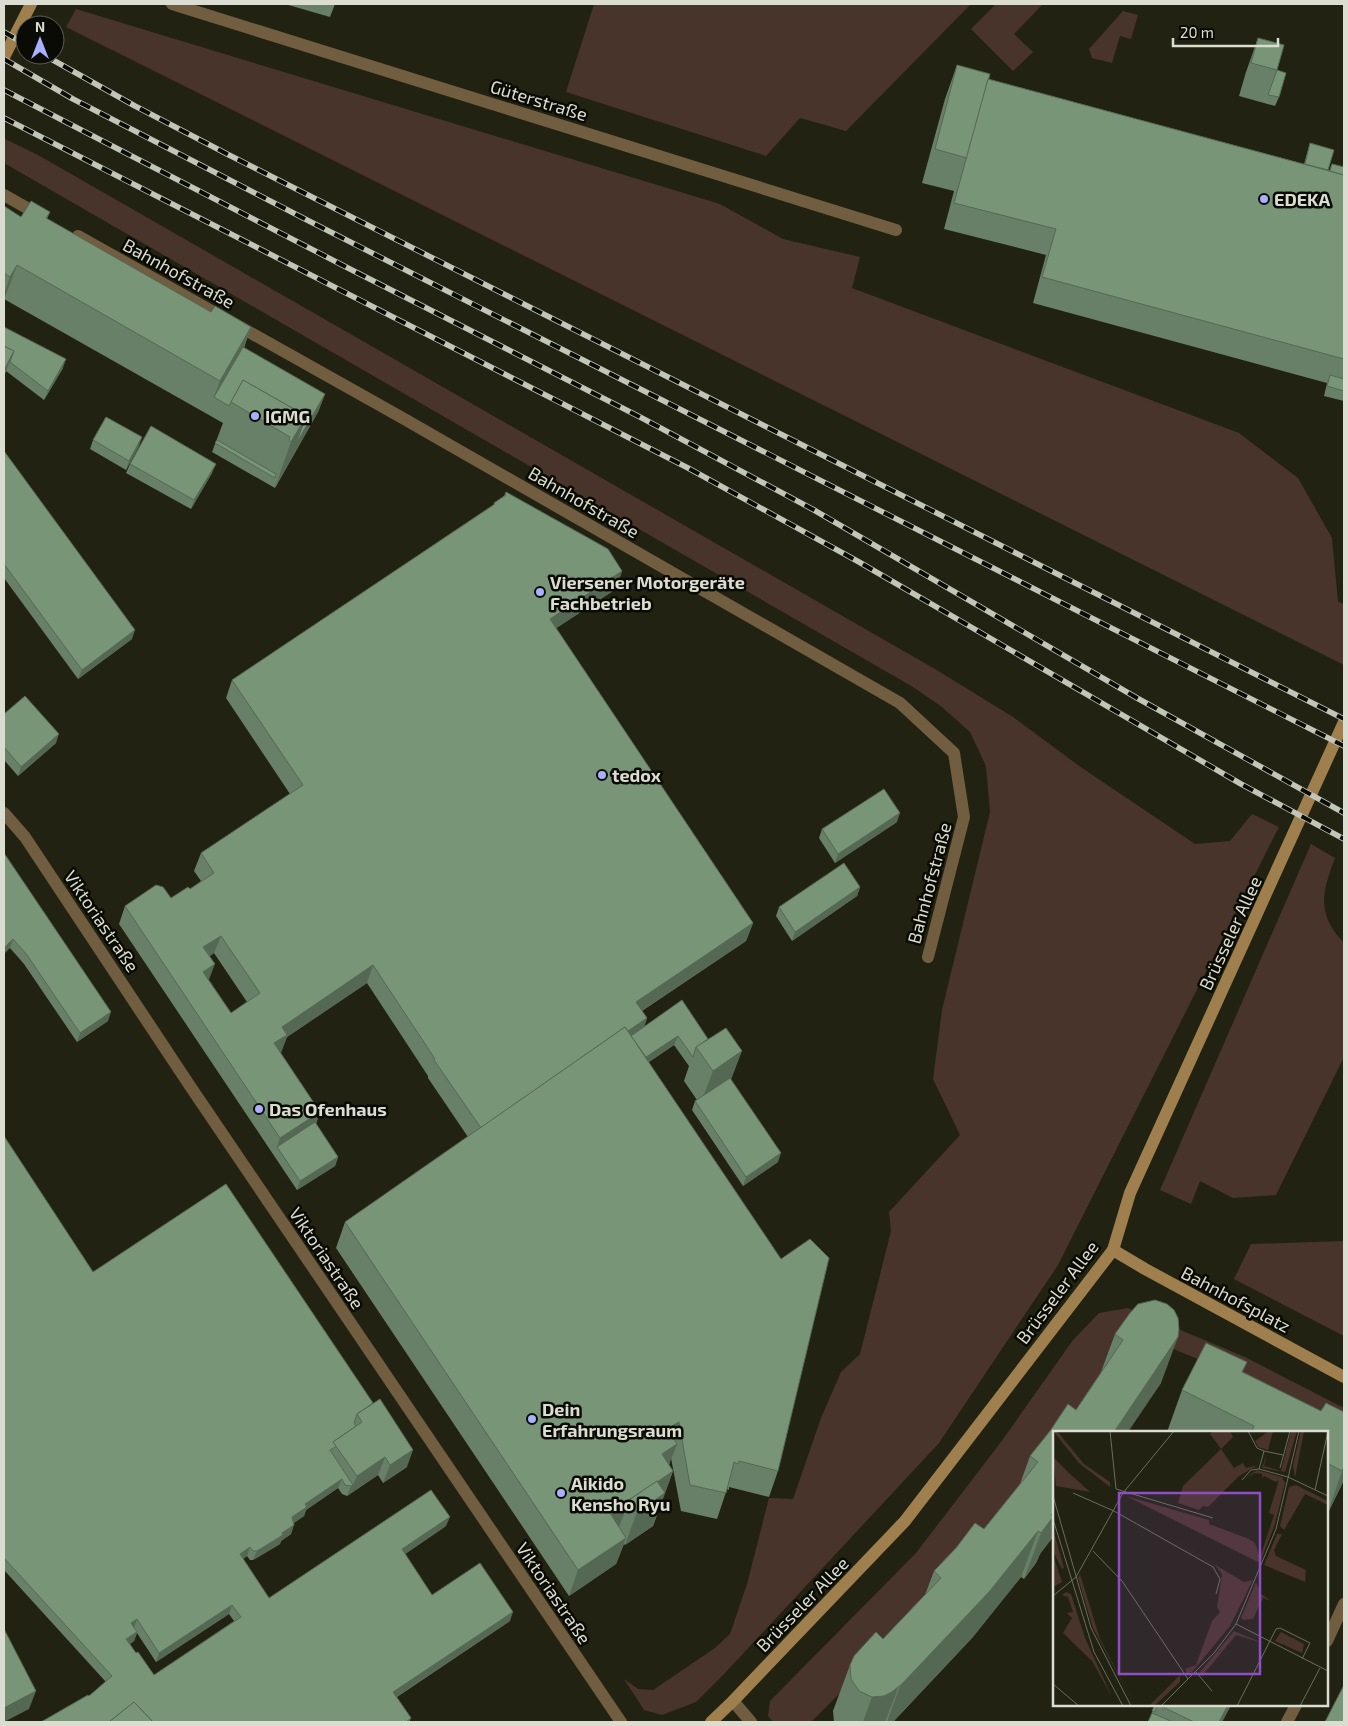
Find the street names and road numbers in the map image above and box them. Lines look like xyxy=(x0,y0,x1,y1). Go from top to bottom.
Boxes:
street label: Güterstraße xyxy=(488,75,590,125)
street label: Bahnhofstraße xyxy=(119,233,239,313)
street label: Bahnhofstraße xyxy=(525,461,643,543)
street label: Bahnhofstraße xyxy=(902,820,956,946)
street label: Viktoriastraße xyxy=(60,866,144,976)
street label: Brüsseler Allee xyxy=(1194,872,1266,994)
street label: Viktoriastraße xyxy=(285,1203,369,1313)
street label: Brüsseler Allee xyxy=(1011,1236,1103,1348)
street label: Bahnhofsplatz xyxy=(1178,1261,1294,1337)
street label: Viktoriastraße xyxy=(512,1538,596,1648)
street label: Brüsseler Allee xyxy=(751,1552,853,1656)

